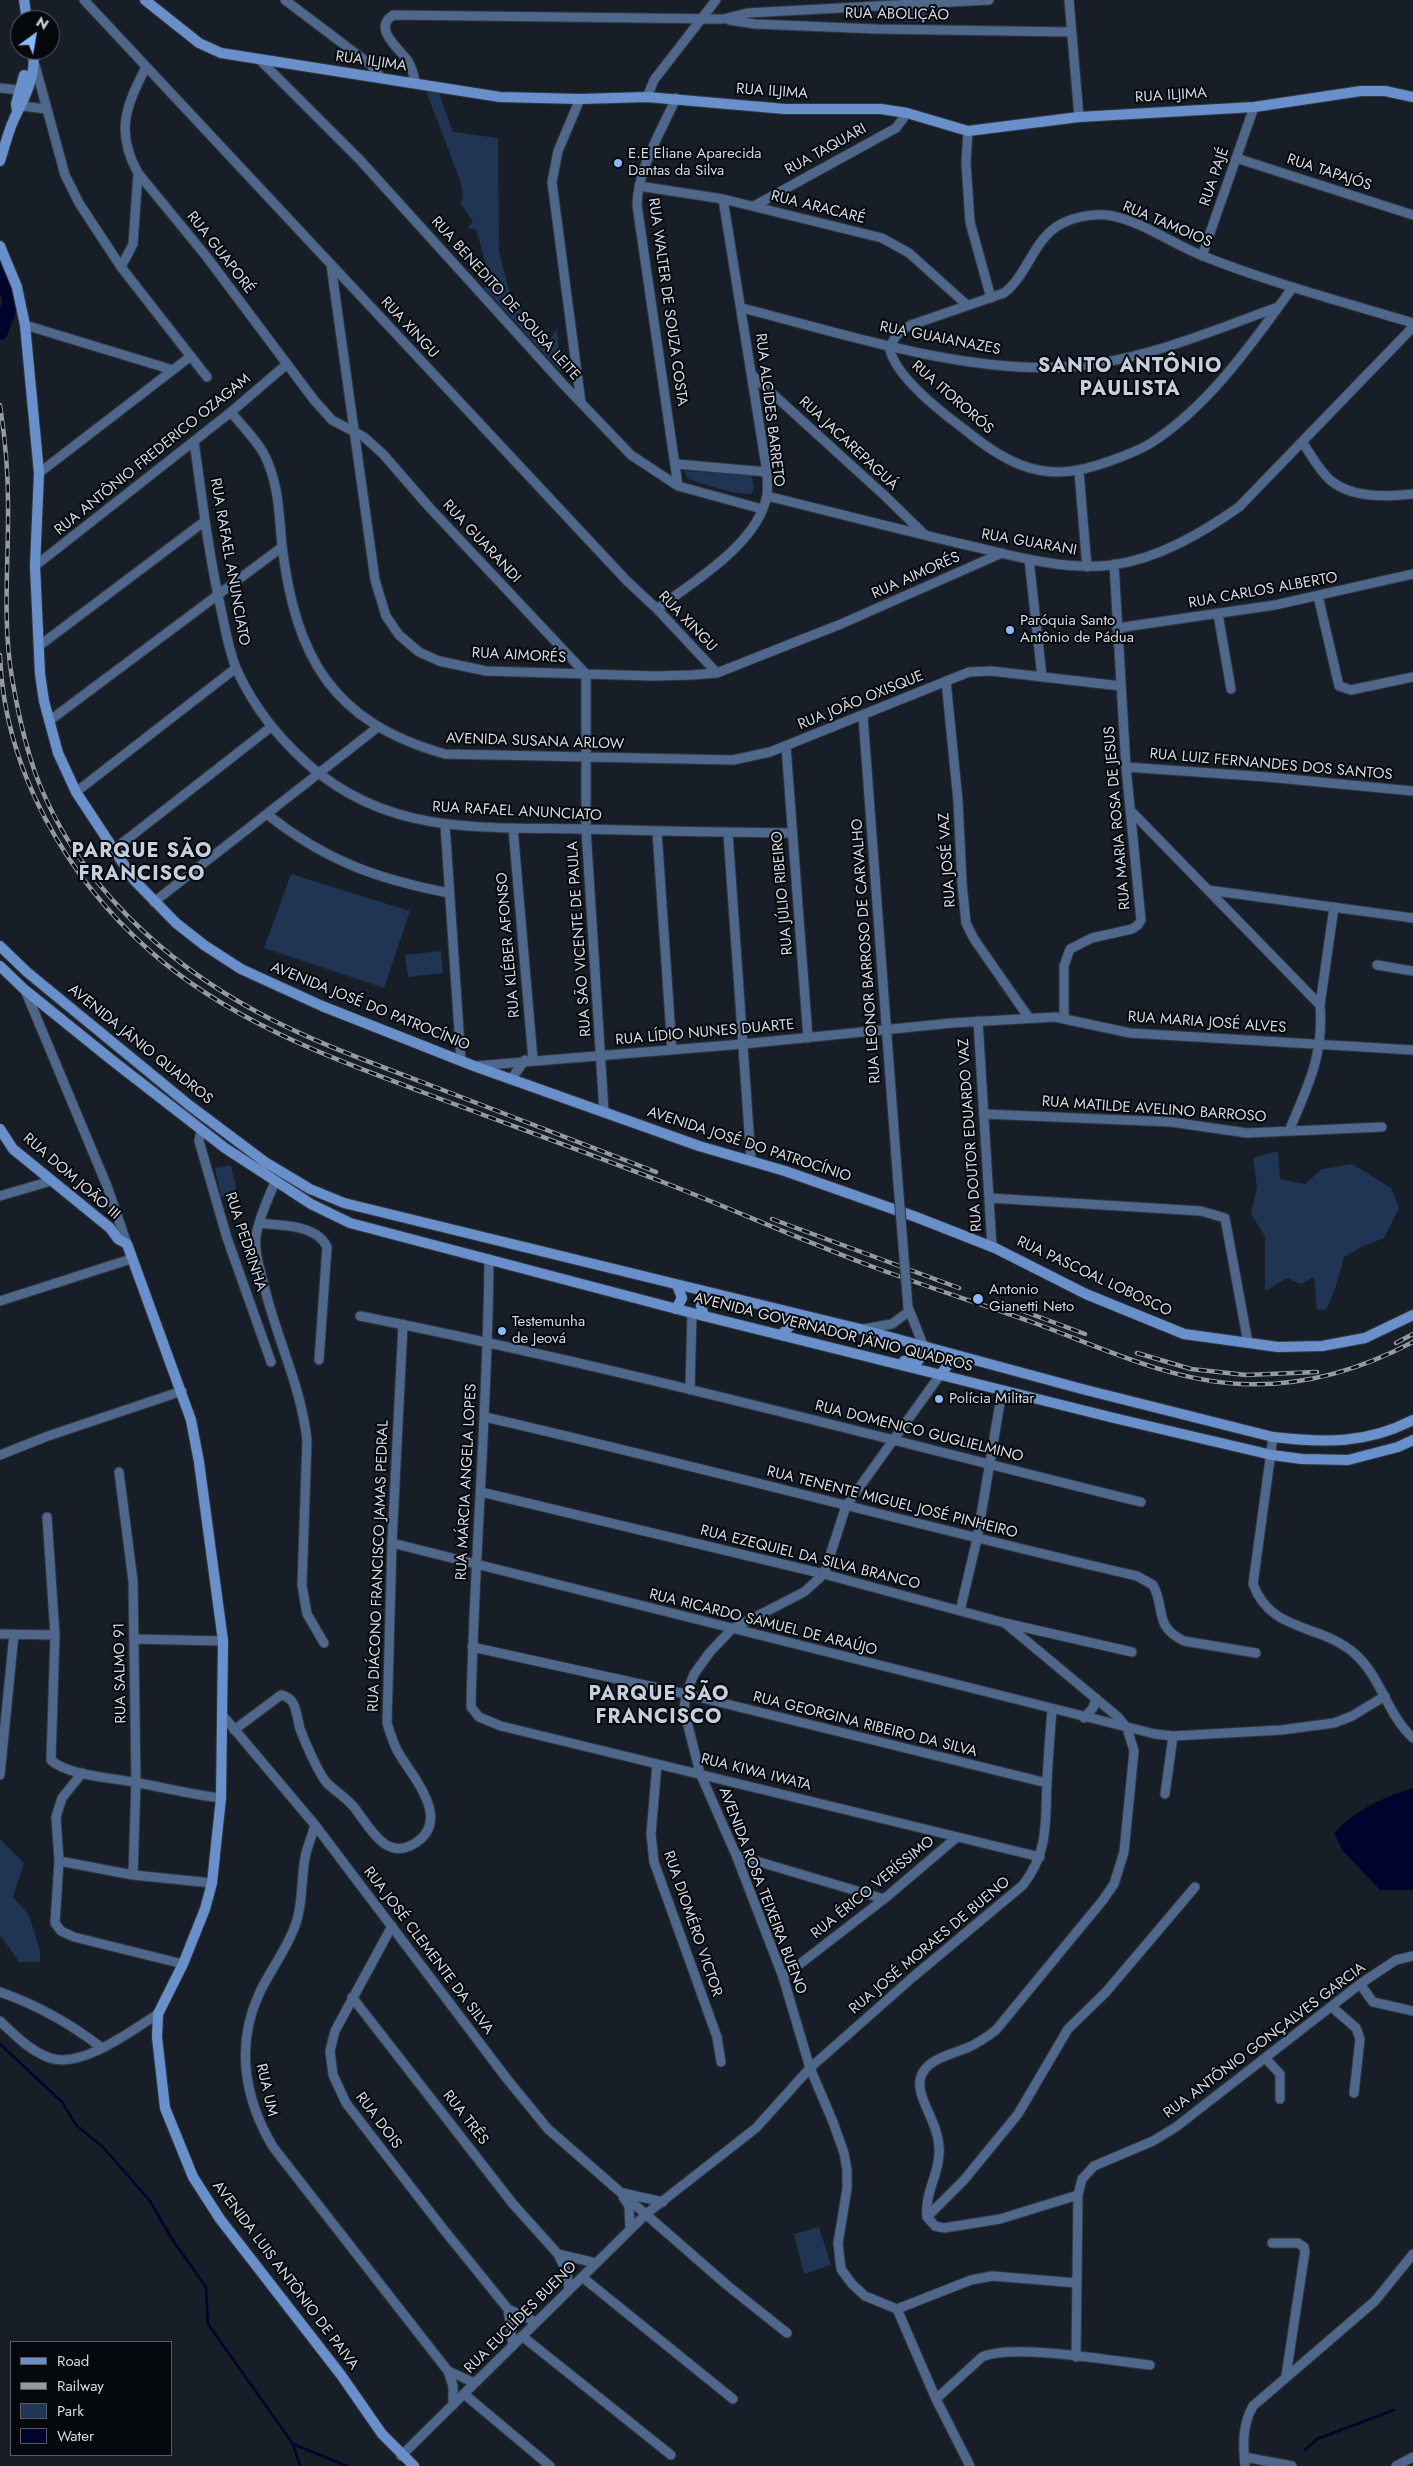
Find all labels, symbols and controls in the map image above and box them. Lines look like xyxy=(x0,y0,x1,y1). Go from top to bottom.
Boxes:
street label: RUA ABOLIÇÃO xyxy=(845,5,949,25)
north arrow xyxy=(10,10,60,60)
text: N xyxy=(32,12,52,35)
street label: RUA ILJIMA xyxy=(334,48,408,76)
street label: RUA ILJIMA xyxy=(735,81,809,103)
street label: RUA ILJIMA xyxy=(1134,85,1208,107)
street label: RUA TAQUARI xyxy=(782,120,870,180)
place label: E.E Eliane Aparecida Dantas da Silva xyxy=(628,145,762,180)
street label: RUA PAJÉ xyxy=(1197,145,1233,209)
street label: RUA TAPAJÓS xyxy=(1284,151,1374,195)
marker: E.E Eliane Aparecida Dantas da Silva xyxy=(612,157,624,169)
street label: RUA ARACARÉ xyxy=(769,188,867,228)
street label: RUA WALTER DE SOUZA COSTA xyxy=(643,197,691,407)
street label: RUA TAMOIOS xyxy=(1120,198,1214,252)
street label: RUA GUAPORÉ xyxy=(182,208,258,298)
street label: RUA BENEDITO DE SOUSA LEITE xyxy=(427,213,583,385)
street label: RUA XINGU xyxy=(376,294,442,362)
street label: RUA GUAIANAZES xyxy=(878,318,1002,360)
street label: RUA ALCIDES BARRETO xyxy=(751,332,787,488)
district label: SANTO ANTÔNIO PAULISTA xyxy=(1036,355,1224,402)
street label: RUA ITORORÓS xyxy=(907,358,997,438)
street label: RUA ANTÔNIO FREDERICO OZAGAM xyxy=(51,370,255,540)
street label: RUA JACAREPAGUÁ xyxy=(795,393,901,495)
street label: RUA RAFAEL ANUNCIATO xyxy=(205,477,253,647)
street label: RUA GUARANDI xyxy=(438,497,524,587)
street label: RUA GUARANI xyxy=(980,526,1078,560)
street label: RUA AIMORÉS xyxy=(869,549,963,603)
street label: RUA CARLOS ALBERTO xyxy=(1187,569,1339,613)
street label: RUA XINGU xyxy=(654,588,720,656)
place label: Paróquia Santo Antônio de Pádua xyxy=(1020,612,1134,647)
marker: Paróquia Santo Antônio de Pádua xyxy=(1004,624,1016,636)
street label: RUA AIMORÉS xyxy=(471,645,567,667)
street label: RUA JOÃO OXISQUE xyxy=(795,668,927,734)
street label: RUA MARIA ROSA DE JESUS xyxy=(1101,725,1135,911)
street label: AVENIDA SUSANA ARLOW xyxy=(445,730,625,754)
street label: RUA LUIZ FERNANDES DOS SANTOS xyxy=(1149,745,1393,785)
street label: RUA RAFAEL ANUNCIATO xyxy=(432,799,602,825)
street label: RUA JOSÉ VAZ xyxy=(936,812,960,908)
street label: RUA LEONOR BARROSO DE CARVALHO xyxy=(849,818,885,1084)
street label: RUA JÚLIO RIBEIRO xyxy=(769,830,797,956)
district label: PARQUE SÃO FRANCISCO xyxy=(70,840,214,887)
street label: RUA SÃO VICENTE DE PAULA xyxy=(564,841,596,1037)
street label: RUA KLÉBER AFONSO xyxy=(494,871,524,1019)
street label: AVENIDA JOSÉ DO PATROCÍNIO xyxy=(268,959,472,1055)
street label: AVENIDA JÂNIO QUADROS xyxy=(64,981,216,1109)
street label: RUA MARIA JOSÉ ALVES xyxy=(1127,1008,1287,1038)
street label: RUA LÍDIO NUNES DUARTE xyxy=(615,1016,795,1050)
street label: RUA DOUTOR EDUARDO VAZ xyxy=(955,1038,987,1232)
street label: RUA MATILDE AVELINO BARROSO xyxy=(1041,1093,1267,1127)
street label: AVENIDA JOSÉ DO PATROCÍNIO xyxy=(645,1103,853,1187)
street label: RUA DOM JOÃO III xyxy=(19,1130,123,1224)
street label: RUA PEDRINHA xyxy=(220,1190,270,1294)
street label: RUA PASCOAL LOBOSCO xyxy=(1014,1233,1174,1321)
place label: Antonio Gianetti Neto xyxy=(989,1281,1074,1316)
street label: AVENIDA GOVERNADOR JÂNIO QUADROS xyxy=(692,1290,974,1376)
marker: Antonio Gianetti Neto xyxy=(971,1292,985,1306)
place label: Testemunha de Jeová xyxy=(512,1313,585,1348)
marker: Testemunha de Jeová xyxy=(496,1325,508,1337)
street label: RUA MÁRCIA ANGELA LOPES xyxy=(453,1383,481,1581)
place label: Polícia Militar xyxy=(949,1390,1034,1408)
marker: Polícia Militar xyxy=(933,1393,945,1405)
street label: RUA DOMENICO GUGLIELMINO xyxy=(813,1397,1025,1467)
street label: RUA DIÁCONO FRANCISCO JAMAS PEDRAL xyxy=(365,1420,393,1712)
street label: RUA TENENTE MIGUEL JOSÉ PINHEIRO xyxy=(765,1463,1019,1543)
street label: RUA EZEQUIEL DA SILVA BRANCO xyxy=(698,1522,922,1594)
street label: RUA RICARDO SAMUEL DE ARAÚJO xyxy=(647,1586,879,1660)
street label: RUA SALMO 91 xyxy=(111,1622,131,1724)
district label: PARQUE SÃO FRANCISCO xyxy=(587,1683,731,1730)
street label: RUA GEORGINA RIBEIRO DA SILVA xyxy=(751,1688,979,1762)
street label: RUA KIWA IWATA xyxy=(699,1751,813,1795)
street label: AVENIDA ROSA TEIXEIRA BUENO xyxy=(714,1785,810,1997)
street label: RUA ÉRICO VERÍSSIMO xyxy=(808,1833,938,1943)
street label: RUA DIOMÉRO VICTOR xyxy=(659,1849,725,1999)
street label: RUA JOSÉ CLEMENTE DA SILVA xyxy=(359,1864,497,2038)
street label: RUA JOSÉ MORAES DE BUENO xyxy=(846,1873,1014,2019)
street label: RUA ANTÔNIO GONÇALVES GARCIA xyxy=(1160,1959,1370,2123)
street label: RUA UM xyxy=(251,2062,281,2118)
street label: RUA TRÊS xyxy=(438,2087,492,2149)
street label: RUA DOIS xyxy=(351,2089,405,2153)
street label: AVENIDA LUIS ANTÔNIO DE PAIVA xyxy=(208,2178,362,2374)
street label: RUA EUCLÍDES BUENO xyxy=(461,2258,581,2378)
legend xyxy=(10,2341,172,2456)
text: Road xyxy=(57,2350,89,2372)
text: Railway xyxy=(57,2375,104,2397)
text: Park xyxy=(57,2400,84,2422)
text: Water xyxy=(57,2425,94,2447)

